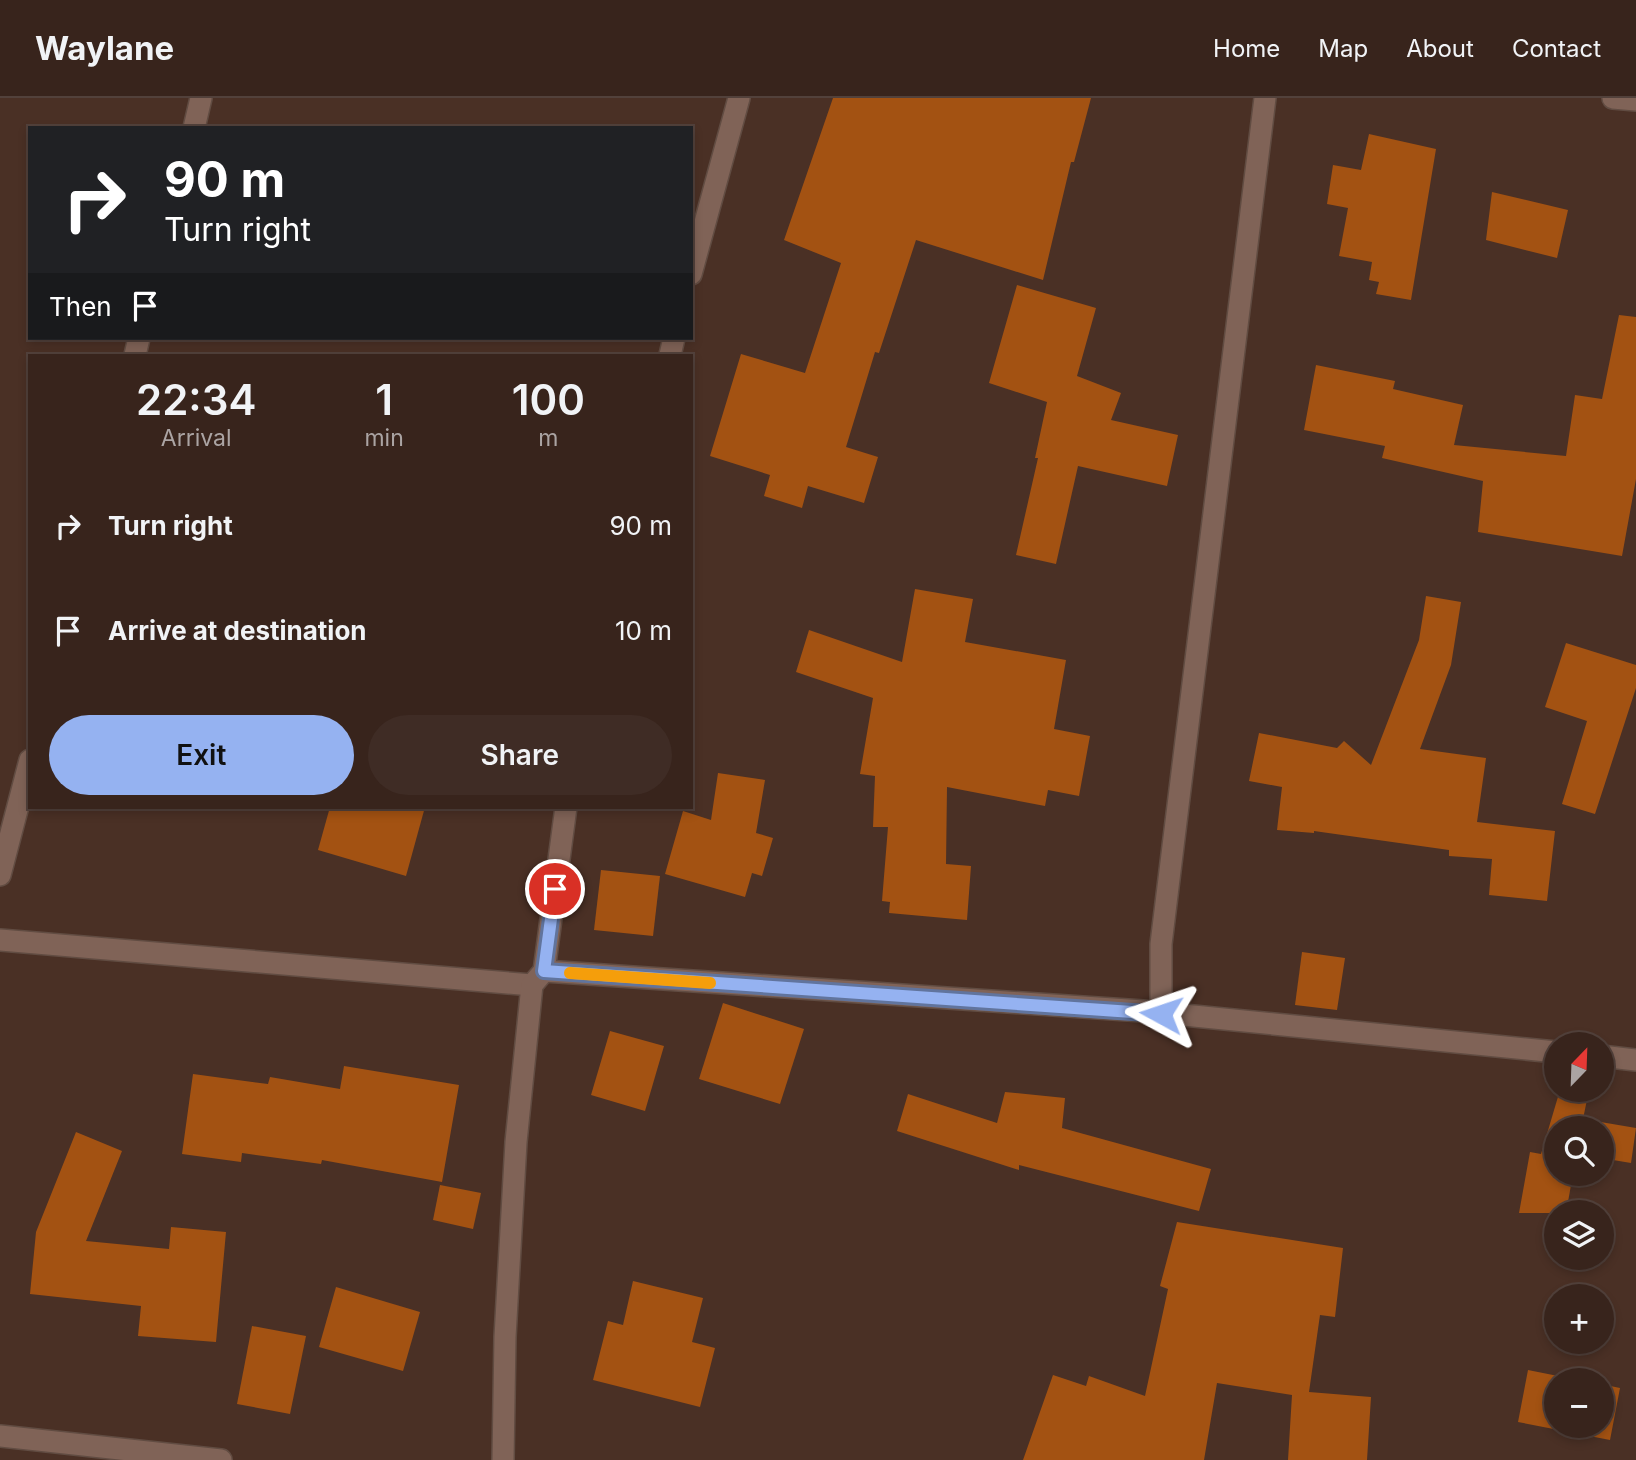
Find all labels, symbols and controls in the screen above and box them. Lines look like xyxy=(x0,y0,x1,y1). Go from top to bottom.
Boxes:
text: Waylane xyxy=(35,28,174,68)
text: Home xyxy=(1213,34,1280,63)
text: Map xyxy=(1318,34,1368,63)
text: About xyxy=(1406,34,1474,63)
text: Contact xyxy=(1512,34,1601,63)
text: 90 m xyxy=(164,150,285,209)
icon: right xyxy=(49,154,140,245)
text: Turn right xyxy=(164,210,311,249)
icon: arrive xyxy=(126,287,164,325)
text: Then xyxy=(49,291,112,322)
text: 22:34 xyxy=(136,374,256,425)
text: 1 xyxy=(375,374,393,425)
text: 100 xyxy=(512,374,585,425)
text: Arrival xyxy=(161,424,232,452)
text: min xyxy=(364,424,404,452)
text: m xyxy=(538,424,558,452)
icon: right xyxy=(49,507,87,545)
text: Turn right xyxy=(108,510,233,541)
text: 90 m xyxy=(609,510,672,541)
icon: arrive xyxy=(49,612,87,650)
text: Arrive at destination xyxy=(108,615,367,646)
text: 10 m xyxy=(615,615,672,646)
button: Exit xyxy=(49,715,354,795)
button: Share xyxy=(368,715,672,795)
pin xyxy=(525,859,585,919)
icon: arrive xyxy=(536,870,574,908)
position arrow xyxy=(1124,977,1198,1051)
north arrow xyxy=(1544,1032,1614,1102)
map controls xyxy=(1544,1032,1614,1438)
button: search xyxy=(1544,1116,1614,1186)
button: layers xyxy=(1544,1200,1614,1270)
button: + xyxy=(1544,1284,1614,1354)
button: − xyxy=(1544,1368,1614,1438)

